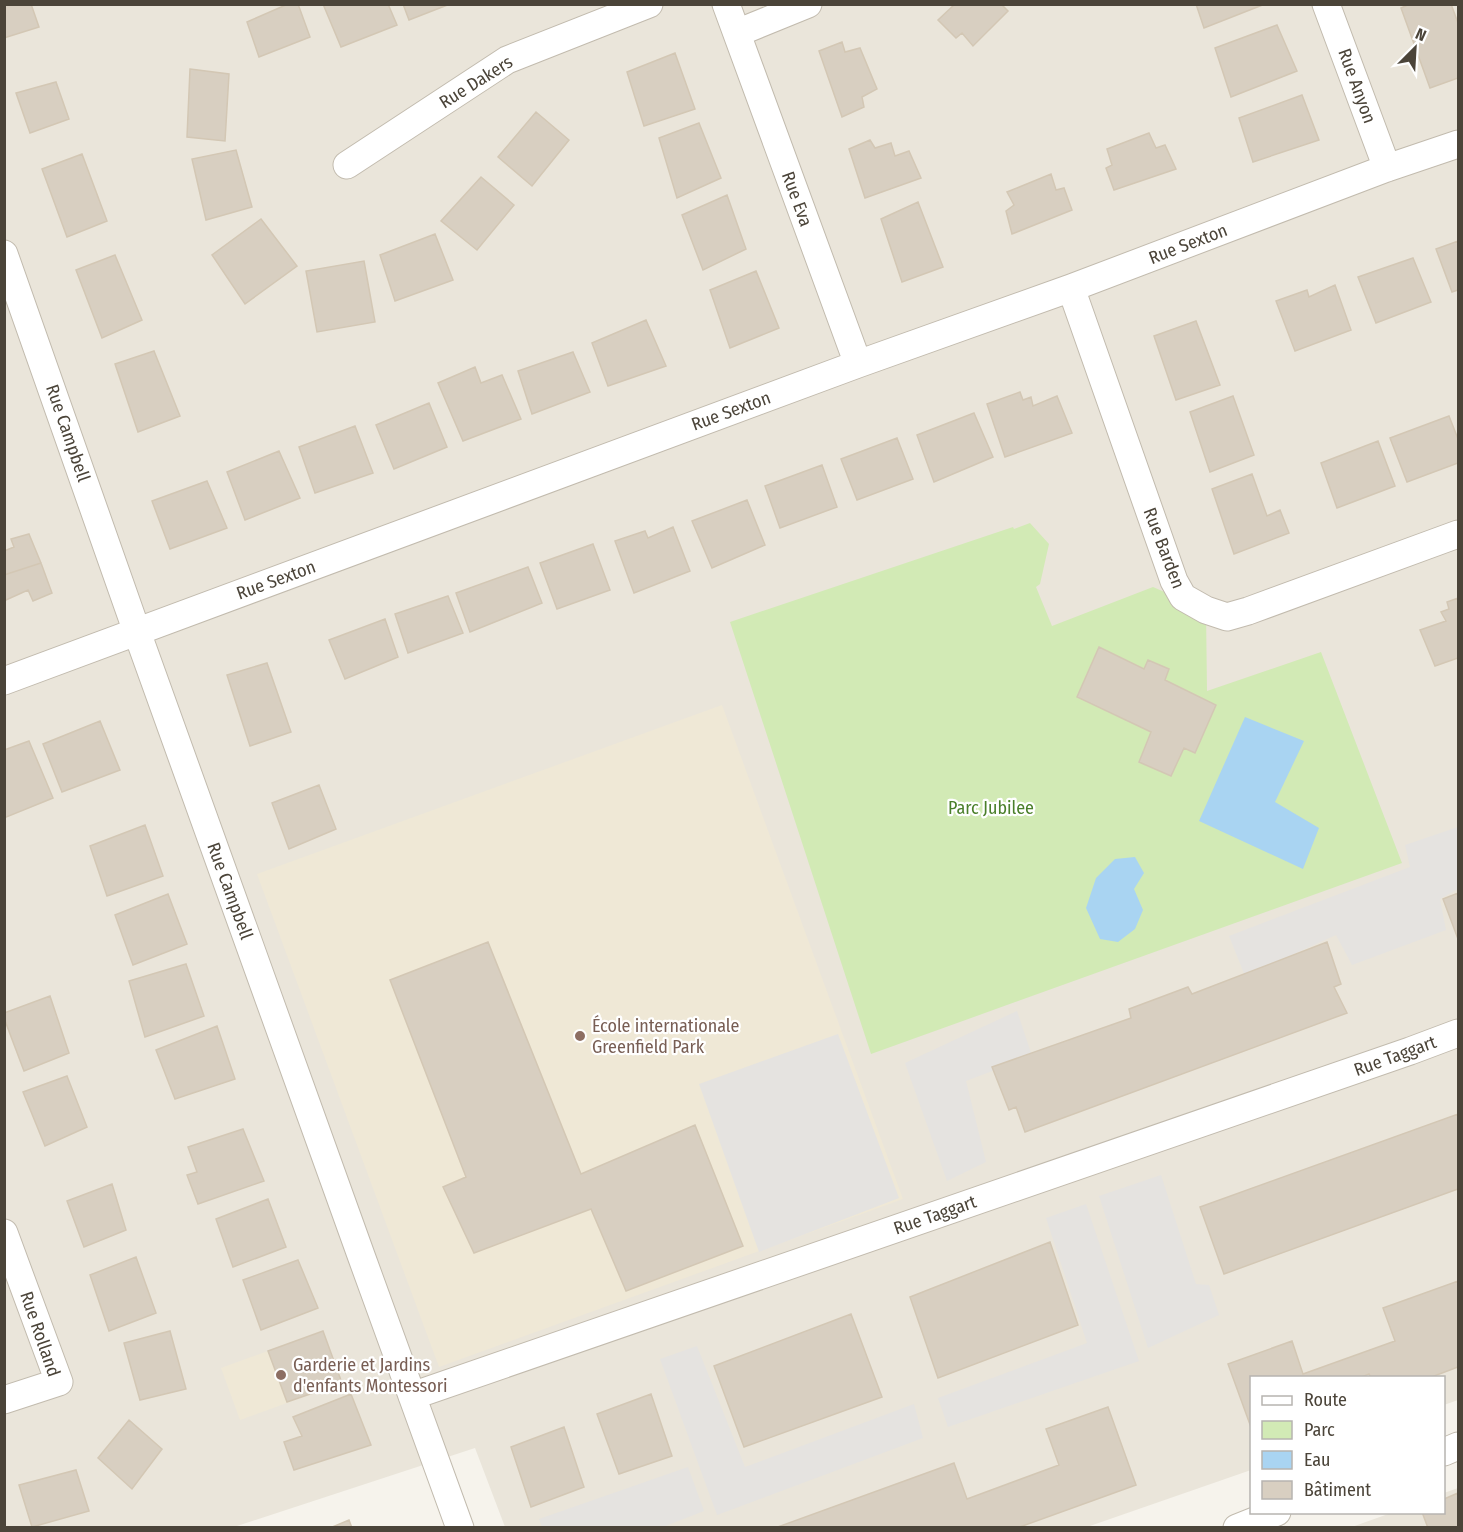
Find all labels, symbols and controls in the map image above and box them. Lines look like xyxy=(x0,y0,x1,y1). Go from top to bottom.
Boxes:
north arrow xyxy=(1385,18,1445,78)
text: N xyxy=(1413,24,1429,45)
street label: Rue Anyon xyxy=(1333,46,1381,126)
street label: Rue Dakers xyxy=(435,51,517,113)
street label: Rue Eva xyxy=(777,168,817,230)
street label: Rue Sexton xyxy=(1146,219,1230,269)
street label: Rue Campbell xyxy=(41,381,95,485)
street label: Rue Sexton xyxy=(688,387,774,435)
street label: Rue Barden xyxy=(1139,504,1189,592)
street label: Rue Sexton xyxy=(233,556,319,604)
park label: Parc Jubilee xyxy=(948,797,1034,819)
street label: Rue Campbell xyxy=(202,840,258,943)
place label: École internationale Greenfield Park xyxy=(592,1014,739,1058)
marker: École internationale Greenfield Park xyxy=(573,1029,587,1043)
street label: Rue Taggart xyxy=(1351,1031,1439,1081)
street label: Rue Taggart xyxy=(891,1191,979,1239)
street label: Rue Rolland xyxy=(15,1288,65,1380)
place label: Garderie et Jardins d'enfants Montessori xyxy=(293,1354,447,1397)
marker: Garderie et Jardins d'enfants Montessori xyxy=(274,1368,288,1382)
legend xyxy=(1250,1376,1445,1514)
text: Route xyxy=(1304,1389,1347,1411)
text: Parc xyxy=(1304,1419,1335,1441)
text: Eau xyxy=(1304,1449,1330,1471)
text: Bâtiment xyxy=(1304,1479,1371,1501)

